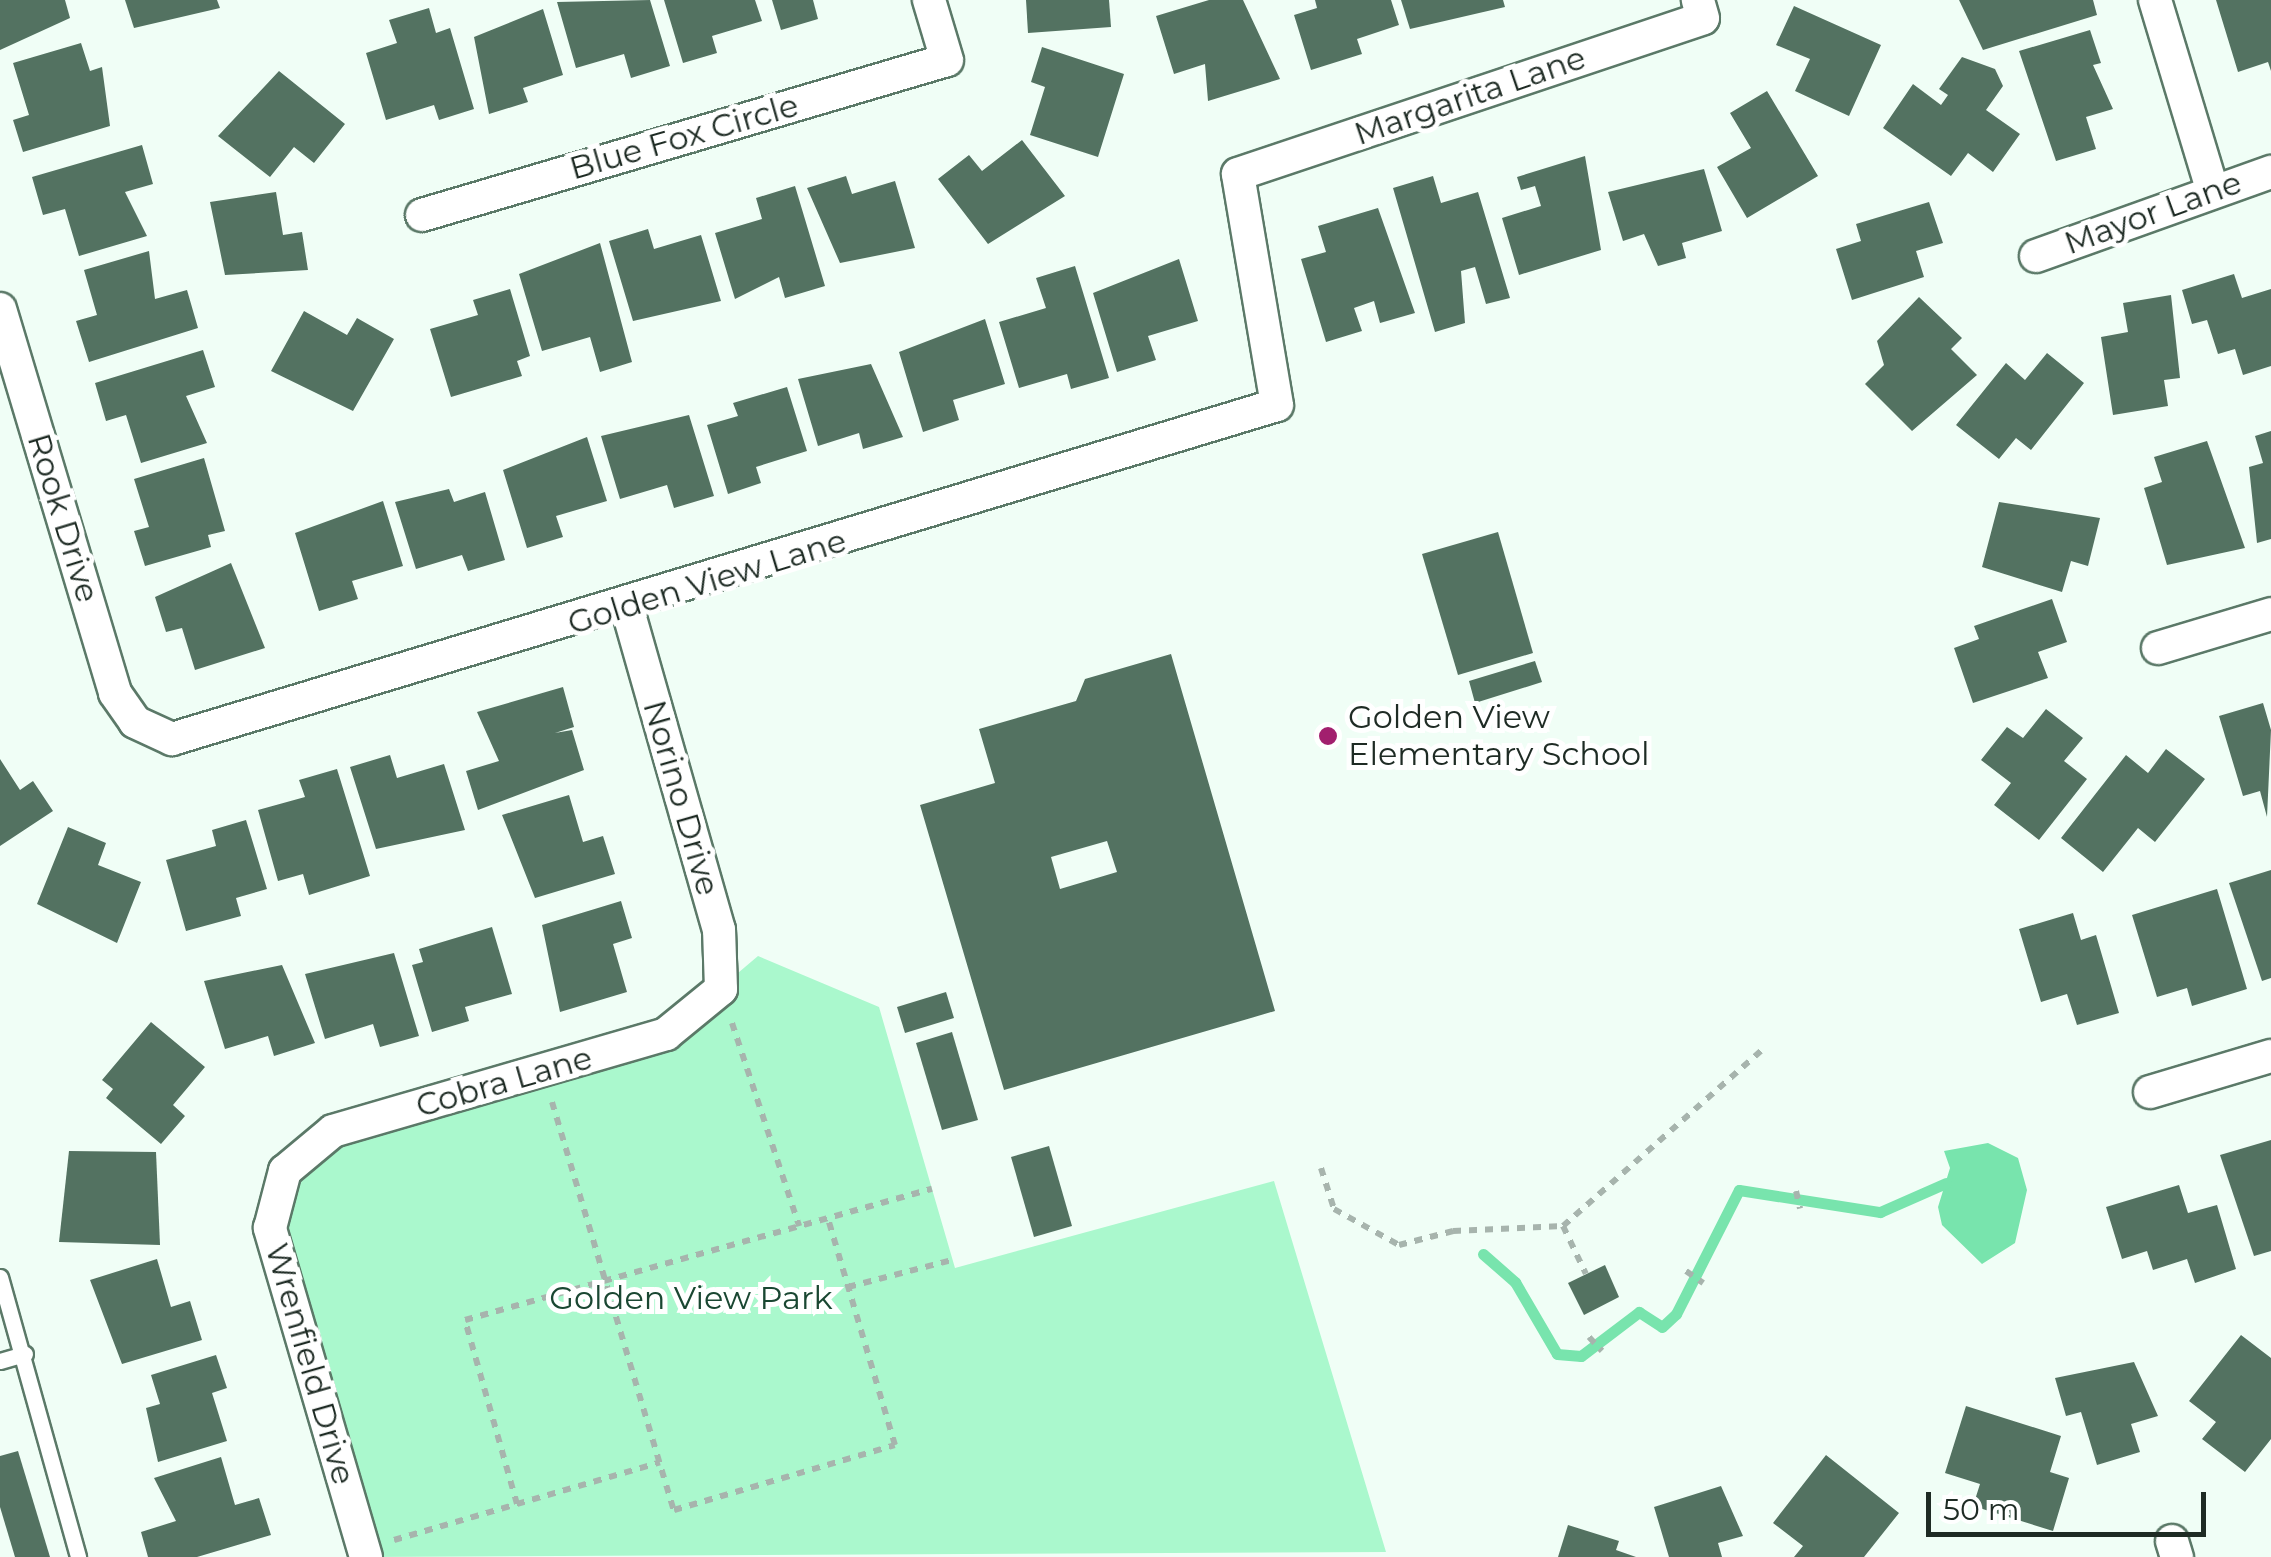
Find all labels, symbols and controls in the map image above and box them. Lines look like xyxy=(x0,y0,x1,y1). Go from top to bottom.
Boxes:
street label: Margarita Lane xyxy=(1349,38,1591,154)
street label: Blue Fox Circle xyxy=(565,86,803,188)
street label: Mayor Lane xyxy=(2059,163,2247,263)
street label: Rook Drive xyxy=(19,429,107,607)
street label: Golden View Lane xyxy=(563,521,851,643)
street label: Norino Drive xyxy=(635,696,727,900)
place label: Golden View Elementary School xyxy=(1348,699,1650,774)
marker: Golden View Elementary School xyxy=(1317,725,1339,747)
street label: Cobra Lane xyxy=(412,1039,596,1125)
street label: Wrenfield Drive xyxy=(257,1239,363,1489)
park label: Golden View Park xyxy=(549,1279,833,1317)
scale bar xyxy=(1931,1472,2211,1534)
text: 50 m xyxy=(1943,1491,2020,1528)

